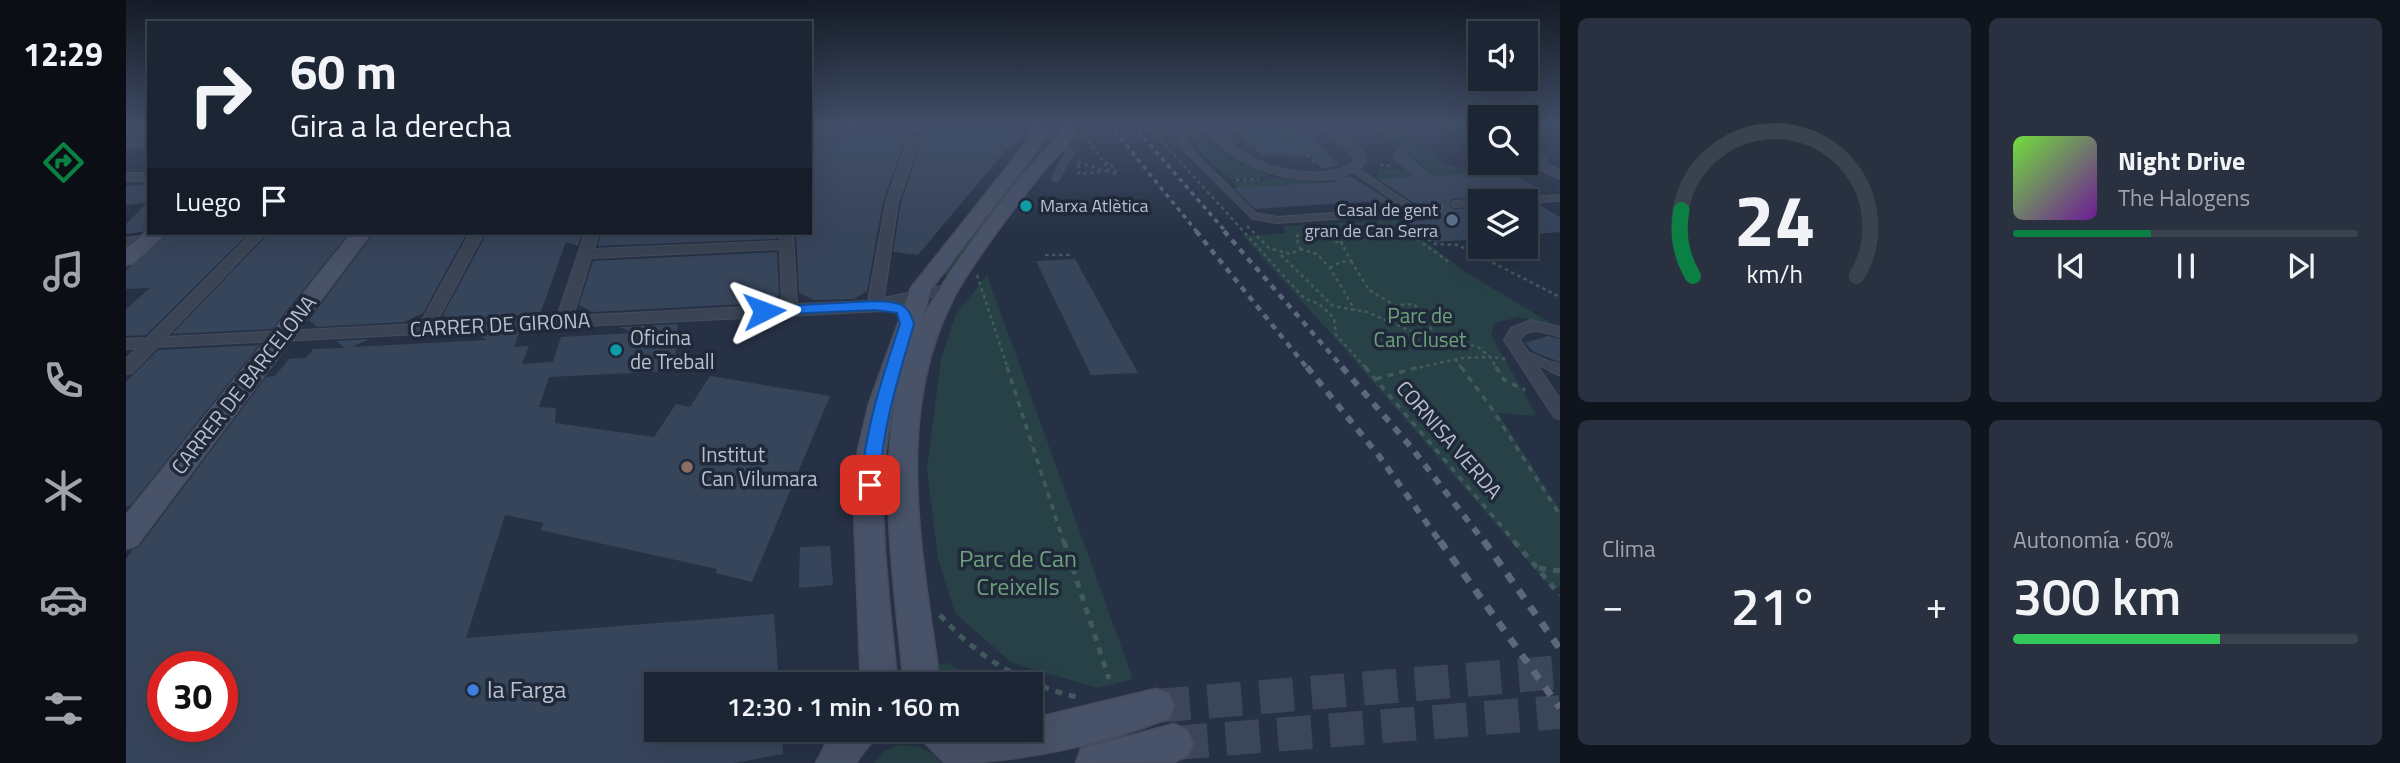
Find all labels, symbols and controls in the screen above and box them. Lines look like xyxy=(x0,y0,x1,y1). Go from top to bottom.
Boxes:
map controls xyxy=(1468,21,1538,259)
button: sound xyxy=(1468,21,1538,91)
text: 12:29 xyxy=(23,30,103,78)
text: 60 m xyxy=(290,33,397,108)
icon: right xyxy=(175,49,266,140)
text: Gira a la derecha xyxy=(290,101,512,149)
button: search xyxy=(1468,105,1538,175)
icon: directions xyxy=(39,138,88,187)
text: Night Drive xyxy=(2118,141,2245,180)
text: 24 xyxy=(1734,165,1815,275)
text: The Halogens xyxy=(2118,180,2250,215)
text: Luego xyxy=(175,182,241,221)
icon: arrive xyxy=(255,182,293,220)
button: layers xyxy=(1468,189,1538,259)
place label: Marxa Atlètica xyxy=(1040,192,1149,219)
place label: Casal de gent gran de Can Serra xyxy=(1305,196,1439,244)
marker: Marxa Atlètica xyxy=(1018,198,1034,214)
marker: Casal de gent gran de Can Serra xyxy=(1444,212,1460,228)
icon: music xyxy=(39,247,88,296)
icon: previous xyxy=(2052,247,2090,285)
icon: pause xyxy=(2167,247,2205,285)
icon: next xyxy=(2282,247,2320,285)
text: km/h xyxy=(1746,255,1803,293)
position arrow xyxy=(727,274,801,348)
street label: CARRER DE BARCELONA xyxy=(163,287,324,481)
park label: Parc de Can Cluset xyxy=(1374,299,1467,355)
street label: CARRER DE GIRONA xyxy=(409,303,591,345)
place label: Oficina de Treball xyxy=(630,321,715,377)
marker: Oficina de Treball xyxy=(608,342,624,358)
icon: phone xyxy=(39,356,88,405)
street label: CORNISA VERDA xyxy=(1389,373,1511,506)
place label: Institut Can Vilumara xyxy=(701,438,818,494)
pin xyxy=(840,455,900,515)
marker: Institut Can Vilumara xyxy=(679,459,695,475)
icon: climate xyxy=(39,466,88,515)
icon: arrive xyxy=(851,466,889,504)
text: Autonomía · 60% xyxy=(2013,522,2173,557)
text: Clima xyxy=(1602,531,1656,566)
park label: Parc de Can Creixells xyxy=(959,540,1077,604)
text: 300 km xyxy=(2013,556,2181,635)
text: 21° xyxy=(1731,566,1818,645)
icon: car xyxy=(39,575,88,624)
text: − xyxy=(1602,576,1623,634)
text: + xyxy=(1926,576,1947,634)
speed limit sign: 30 xyxy=(147,651,238,742)
place label: la Farga xyxy=(487,671,566,707)
marker: la Farga xyxy=(465,682,481,698)
icon: filters xyxy=(39,684,88,733)
text: 12:30 · 1 min · 160 m xyxy=(727,687,960,726)

